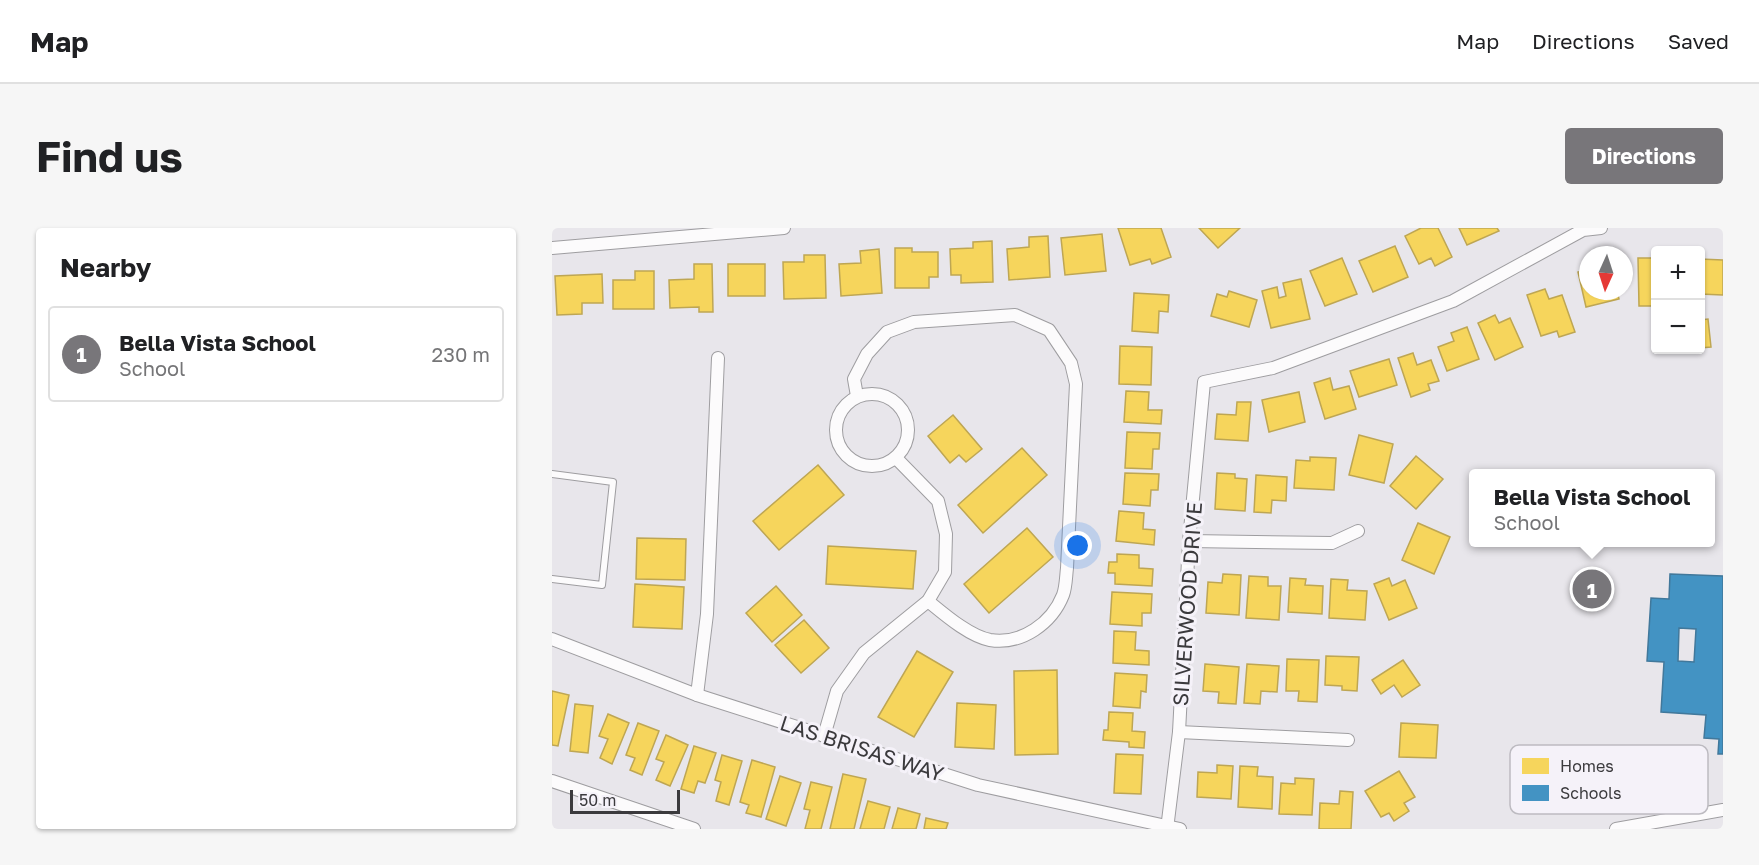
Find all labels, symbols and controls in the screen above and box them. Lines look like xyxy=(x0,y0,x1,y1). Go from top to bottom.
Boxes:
text: Map xyxy=(30,25,88,58)
text: Map xyxy=(1456,28,1499,54)
text: Directions xyxy=(1532,28,1635,54)
text: Saved xyxy=(1668,28,1729,54)
button: Directions xyxy=(1565,128,1723,184)
text: Find us xyxy=(36,131,183,181)
north arrow xyxy=(1579,246,1633,300)
map controls xyxy=(1651,246,1705,354)
button: + xyxy=(1651,246,1705,300)
text: Nearby xyxy=(60,252,151,283)
button: − xyxy=(1651,300,1705,354)
text: Bella Vista School xyxy=(119,329,316,356)
text: 1 xyxy=(76,342,87,366)
text: 230 m xyxy=(432,342,490,366)
text: School xyxy=(119,356,185,380)
popup xyxy=(1469,469,1715,547)
text: Bella Vista School xyxy=(1494,483,1690,510)
street label: SILVERWOOD DRIVE xyxy=(1167,501,1207,707)
text: School xyxy=(1494,510,1560,534)
your location xyxy=(1063,531,1092,560)
pin: 1 xyxy=(1572,566,1612,612)
street label: LAS BRISAS WAY xyxy=(777,709,947,787)
legend xyxy=(1510,745,1708,814)
text: Homes xyxy=(1560,756,1614,776)
text: Schools xyxy=(1560,783,1622,803)
scale bar xyxy=(570,787,680,814)
text: 50 m xyxy=(579,790,616,810)

